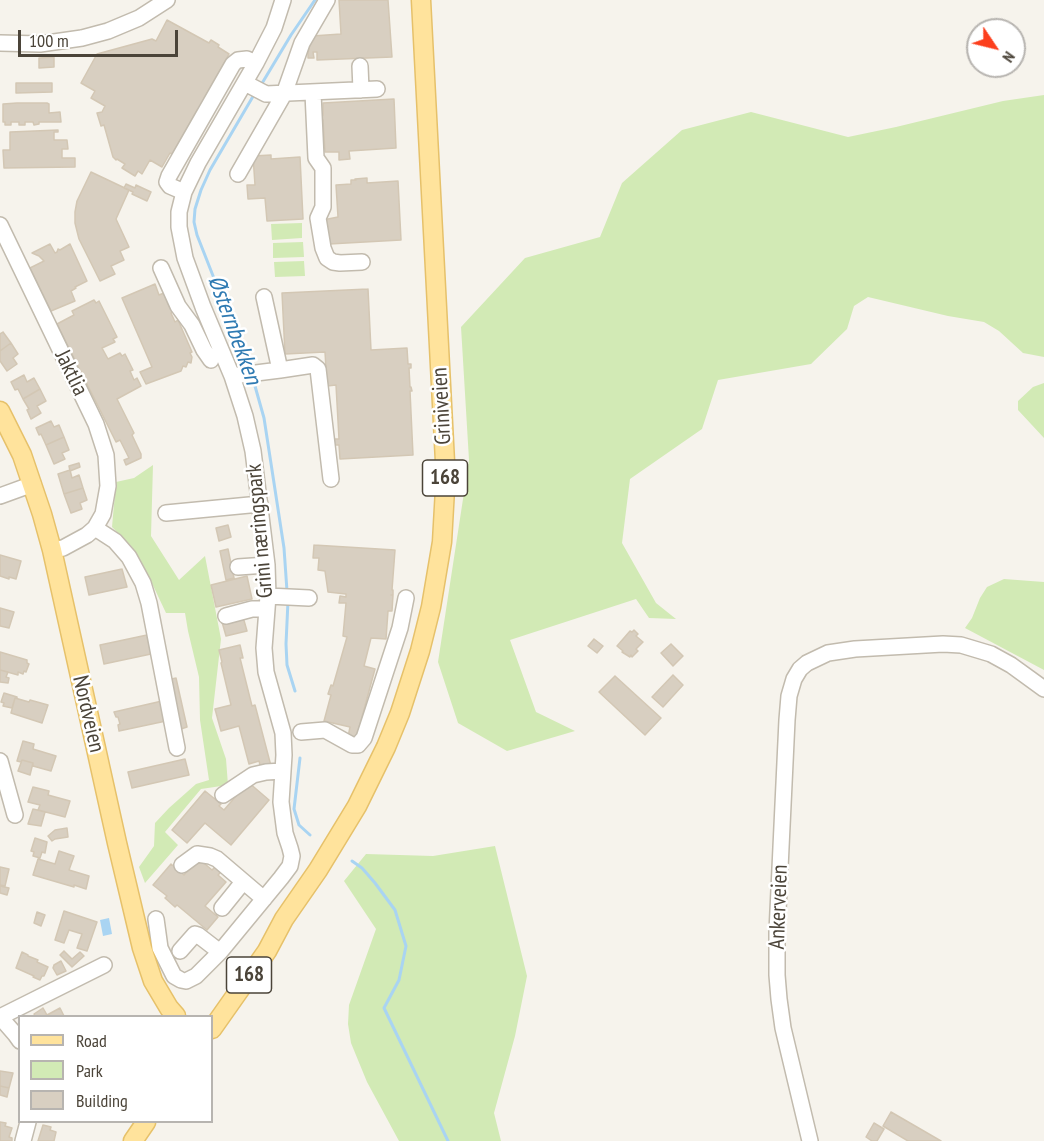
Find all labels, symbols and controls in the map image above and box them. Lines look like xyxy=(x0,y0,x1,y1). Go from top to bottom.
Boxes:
scale bar xyxy=(21,18,182,56)
north arrow xyxy=(966,18,1026,78)
text: 100 m xyxy=(29,29,69,52)
text: N xyxy=(998,48,1020,66)
water label: Østernbekken xyxy=(201,272,267,388)
street label: Jaktlia xyxy=(49,346,93,400)
street label: Griniveien xyxy=(427,367,457,445)
road number: 168 xyxy=(422,460,468,496)
street label: Grini næringspark xyxy=(241,463,279,599)
street label: Nordveien xyxy=(66,673,110,755)
street label: Ankerveien xyxy=(764,864,794,950)
road number: 168 xyxy=(226,957,272,993)
legend xyxy=(18,1015,213,1123)
text: Road xyxy=(76,1029,107,1052)
text: Park xyxy=(76,1059,103,1082)
text: Building xyxy=(76,1089,128,1112)

